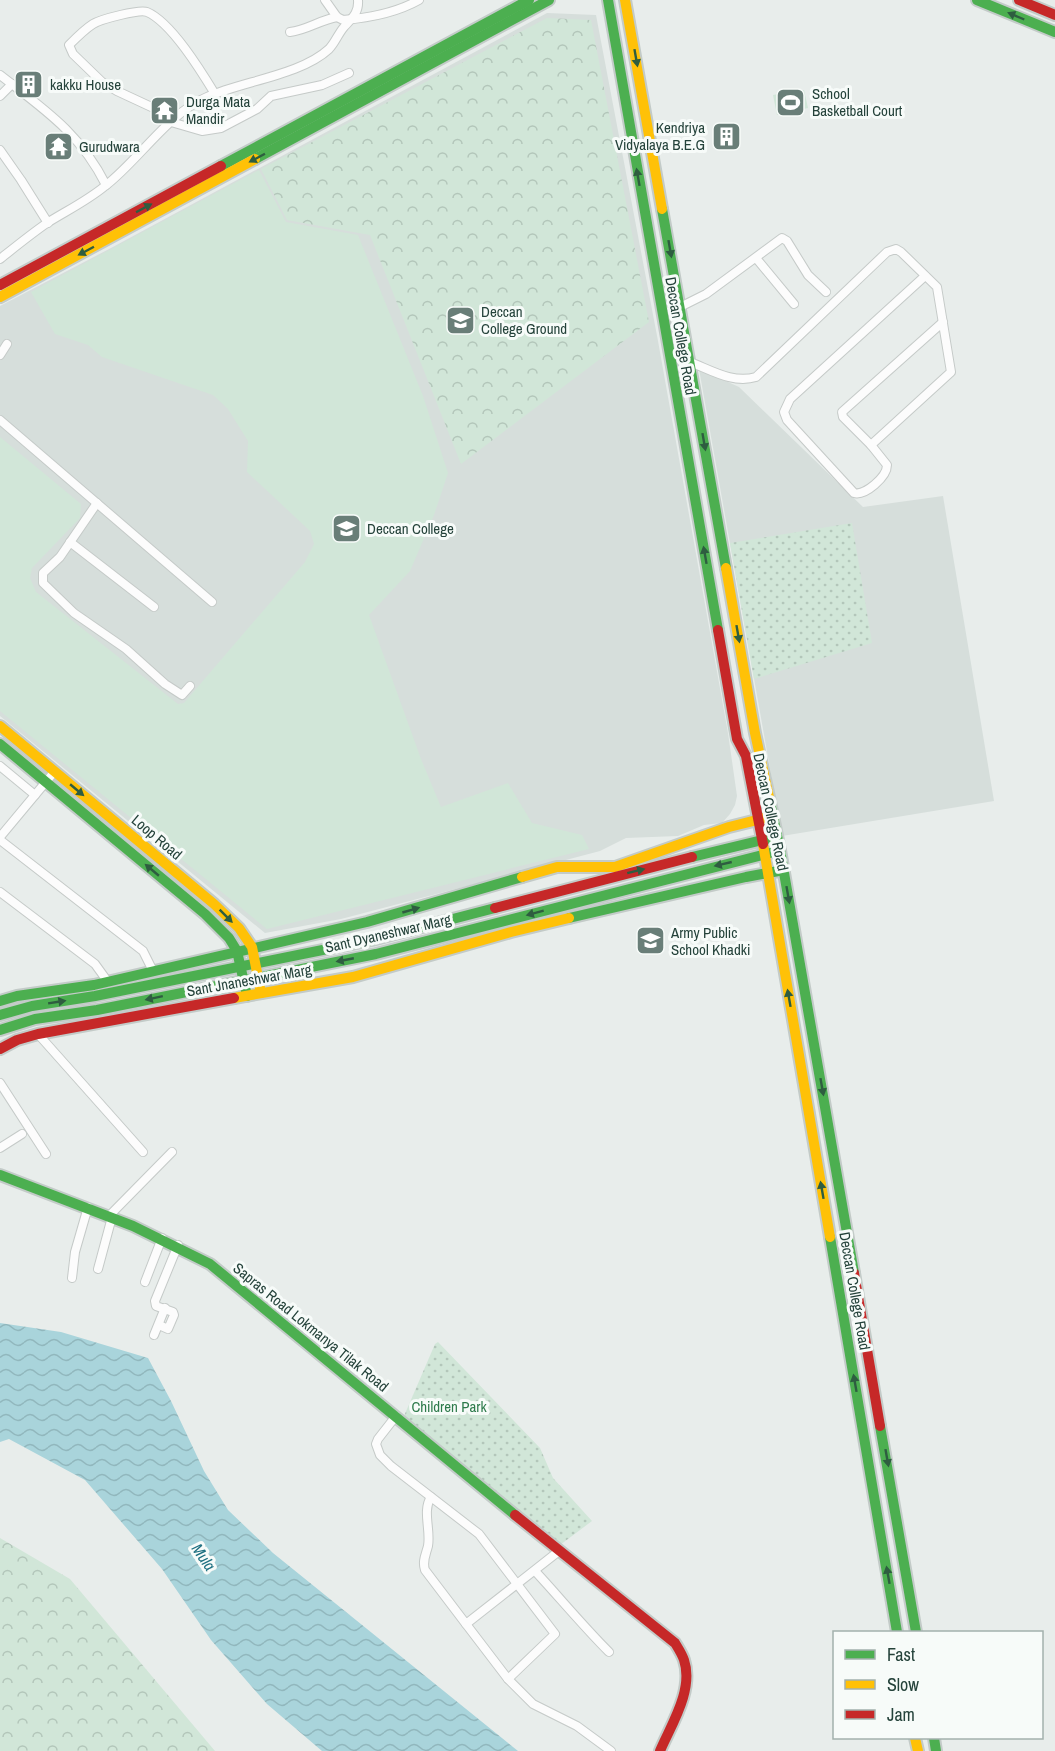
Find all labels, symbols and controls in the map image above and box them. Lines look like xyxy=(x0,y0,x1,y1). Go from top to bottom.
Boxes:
one-way arrow xyxy=(1007,11,1025,21)
one-way arrow xyxy=(631,48,640,67)
building icon: kakku House xyxy=(13,68,45,100)
place label: kakku House xyxy=(50,74,121,95)
place label: School Basketball Court xyxy=(812,83,903,121)
sports icon: School Basketball Court xyxy=(775,86,807,118)
place label: Durga Mata Mandir xyxy=(186,91,250,129)
temple icon: Durga Mata Mandir xyxy=(149,94,181,126)
place label: Kendriya Vidyalaya B.E.G xyxy=(615,117,705,155)
building icon: Kendriya Vidyalaya B.E.G xyxy=(710,120,742,152)
temple icon: Gurudwara xyxy=(42,130,74,162)
place label: Gurudwara xyxy=(79,136,140,157)
one-way arrow xyxy=(248,153,265,163)
one-way arrow xyxy=(633,167,642,186)
one-way arrow xyxy=(136,203,153,213)
one-way arrow xyxy=(666,240,675,259)
one-way arrow xyxy=(77,246,94,256)
street label: Deccan College Road xyxy=(660,275,702,397)
place label: Deccan College Ground xyxy=(481,301,567,339)
school or university icon: Deccan College Ground xyxy=(444,304,476,336)
one-way arrow xyxy=(700,432,709,451)
school or university icon: Deccan College xyxy=(330,512,362,544)
place label: Deccan College xyxy=(367,518,454,539)
one-way arrow xyxy=(700,545,709,564)
one-way arrow xyxy=(733,624,742,643)
street label: Deccan College Road xyxy=(748,751,794,873)
one-way arrow xyxy=(69,783,84,796)
street label: Loop Road xyxy=(127,810,187,864)
one-way arrow xyxy=(714,859,733,869)
one-way arrow xyxy=(144,864,160,877)
one-way arrow xyxy=(627,865,645,875)
one-way arrow xyxy=(784,886,793,905)
one-way arrow xyxy=(402,905,420,914)
one-way arrow xyxy=(219,908,233,922)
street label: Sant Dyaneshwar Marg xyxy=(323,908,453,958)
one-way arrow xyxy=(525,908,544,918)
place label: Army Public School Khadki xyxy=(670,922,750,960)
school or university icon: Army Public School Khadki xyxy=(634,925,666,957)
one-way arrow xyxy=(336,956,355,965)
street label: Sant Jnaneshwar Marg xyxy=(185,959,313,1001)
one-way arrow xyxy=(785,988,794,1007)
one-way arrow xyxy=(144,994,163,1003)
one-way arrow xyxy=(47,997,66,1006)
one-way arrow xyxy=(818,1078,827,1097)
one-way arrow xyxy=(818,1181,827,1200)
street label: Deccan College Road xyxy=(834,1230,876,1352)
street label: Sapras Road Lokmanya Tilak Road xyxy=(229,1258,393,1396)
one-way arrow xyxy=(850,1373,859,1392)
park label: Children Park xyxy=(411,1396,487,1417)
one-way arrow xyxy=(882,1449,891,1468)
water label: Mula xyxy=(187,1539,221,1575)
one-way arrow xyxy=(883,1565,892,1584)
legend xyxy=(833,1631,1043,1739)
text: Fast xyxy=(887,1642,915,1667)
text: Slow xyxy=(887,1672,919,1697)
text: Jam xyxy=(887,1702,915,1727)

